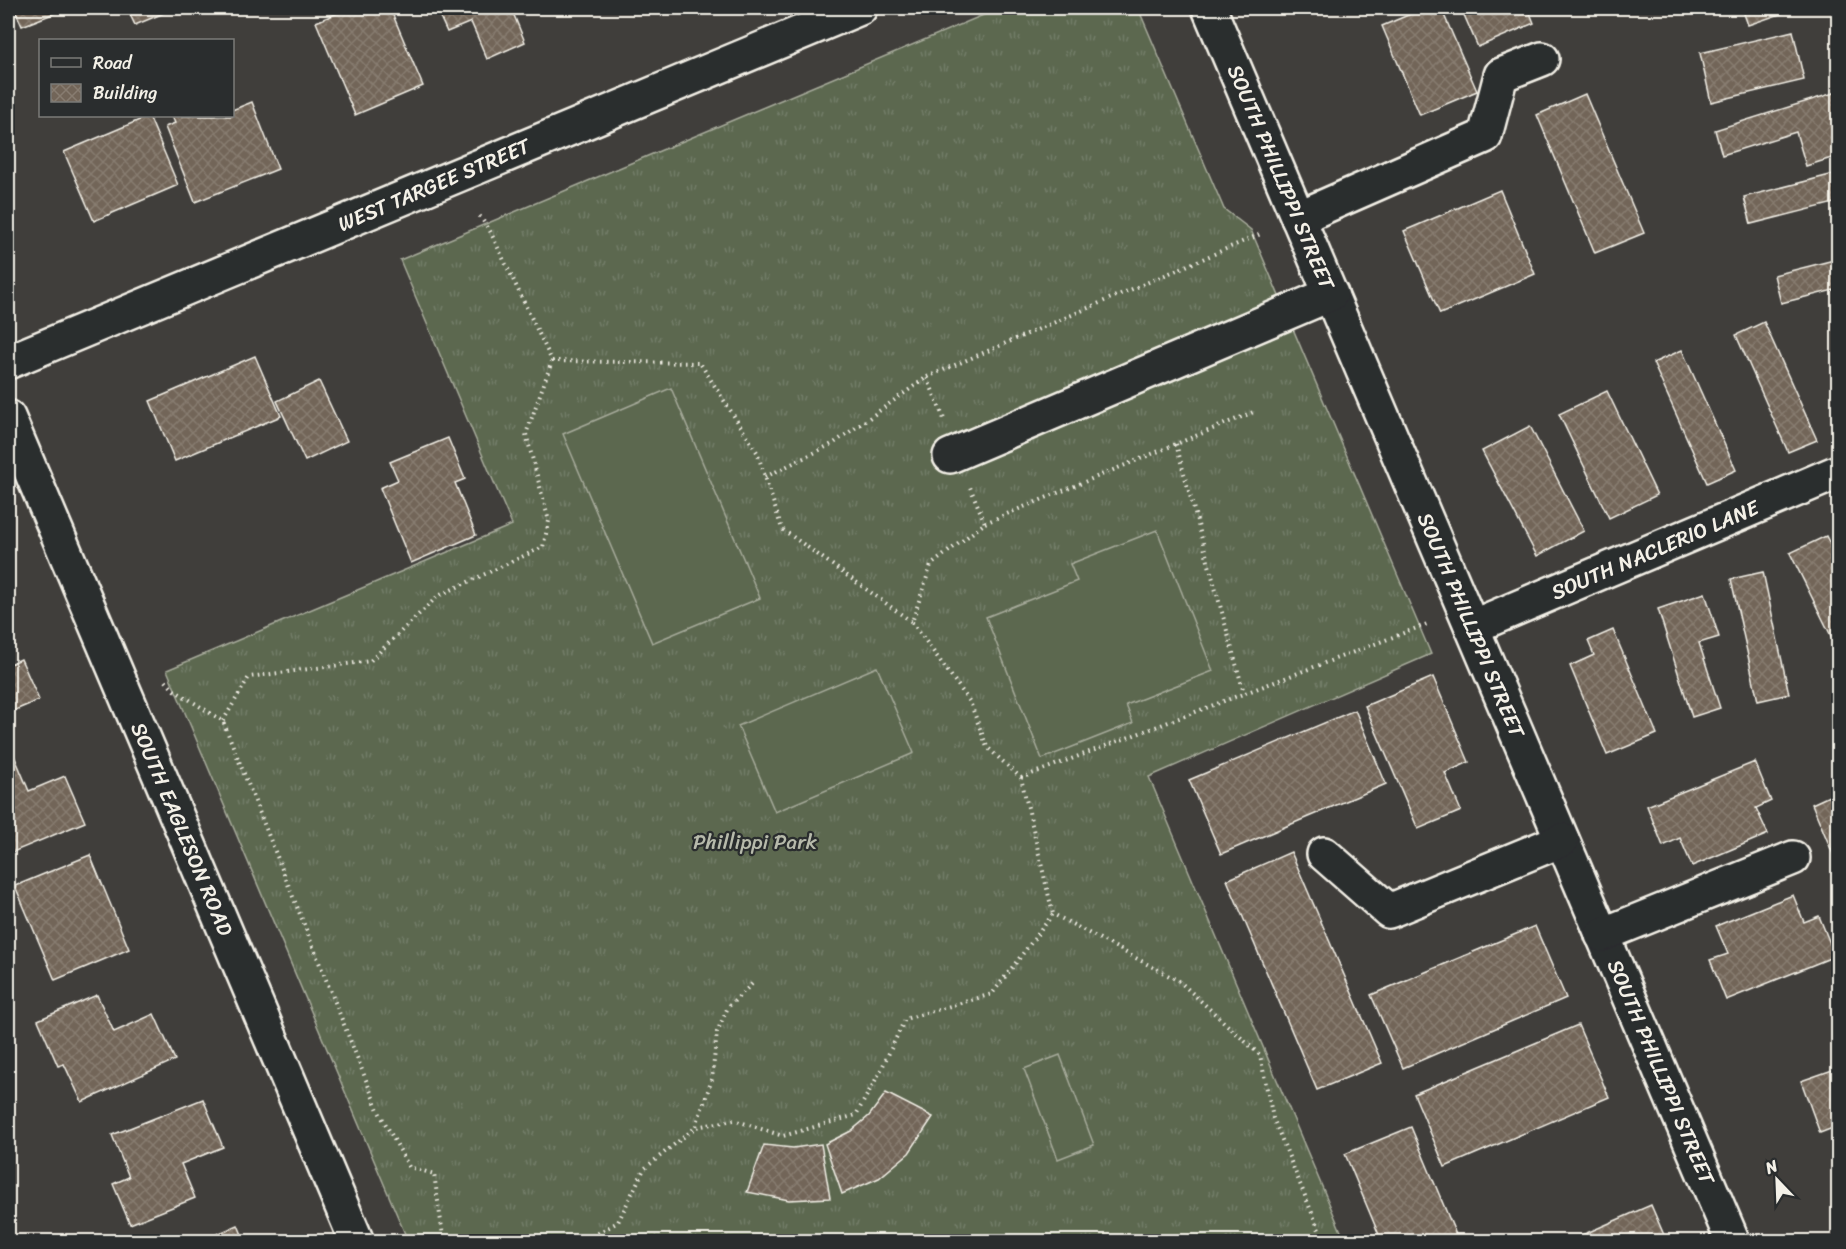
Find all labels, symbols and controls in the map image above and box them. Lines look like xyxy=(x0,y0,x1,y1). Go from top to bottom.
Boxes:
legend xyxy=(39,39,234,117)
text: Road xyxy=(93,47,133,79)
street label: SOUTH PHILLIPPI STREET xyxy=(1216,58,1346,297)
text: Building xyxy=(93,77,157,109)
street label: WEST TARGEE STREET xyxy=(332,127,538,243)
street label: SOUTH NACLERIO LANE xyxy=(1545,488,1766,611)
street label: SOUTH PHILLIPPI STREET xyxy=(1406,506,1536,745)
street label: SOUTH EAGLESON ROAD xyxy=(120,716,244,942)
park label: Phillippi Park xyxy=(693,823,818,861)
street label: SOUTH PHILLIPPI STREET xyxy=(1596,953,1726,1192)
north arrow xyxy=(1747,1150,1807,1210)
text: N xyxy=(1760,1151,1783,1183)

